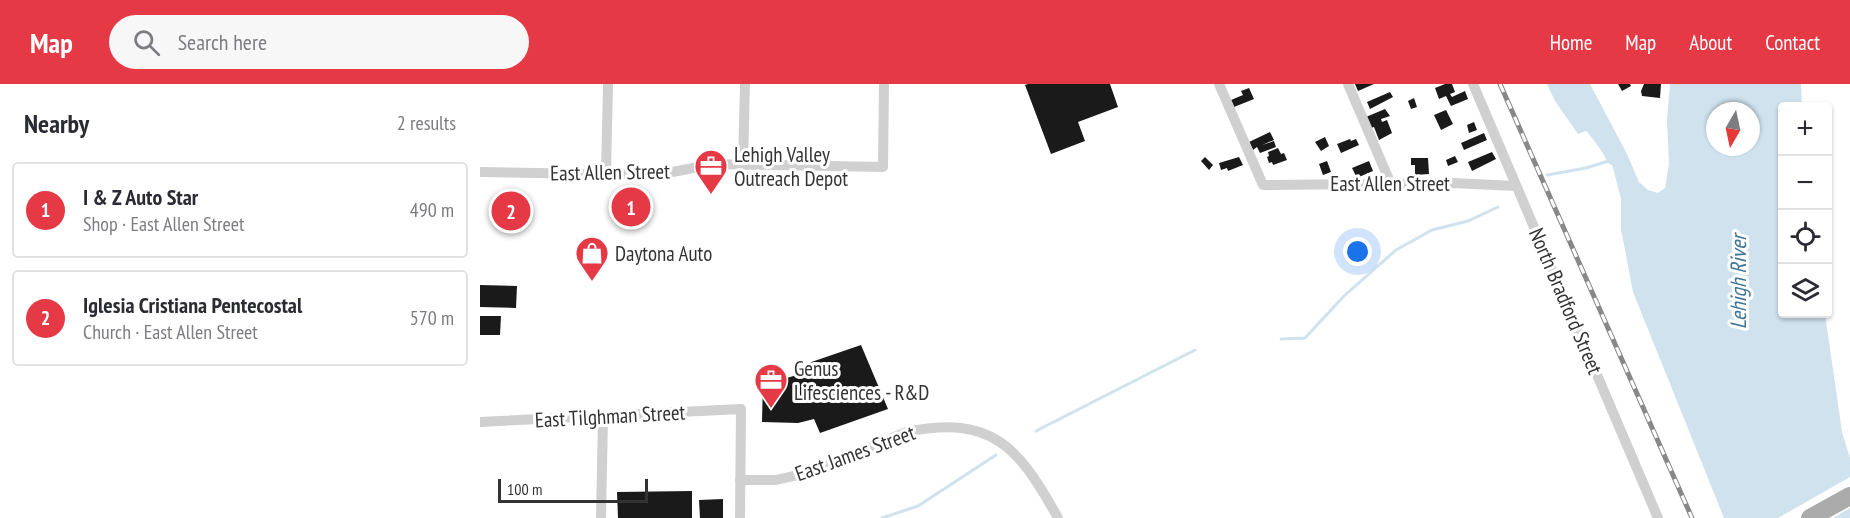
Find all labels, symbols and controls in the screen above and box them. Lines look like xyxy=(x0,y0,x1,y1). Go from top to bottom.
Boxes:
search box xyxy=(109,15,529,69)
text: Map xyxy=(30,24,73,61)
icon: search xyxy=(130,26,163,59)
text: Search here xyxy=(178,28,267,56)
text: Home xyxy=(1550,29,1592,56)
text: Map xyxy=(1625,29,1656,56)
text: About xyxy=(1689,29,1732,56)
text: Contact xyxy=(1765,29,1820,56)
north arrow xyxy=(1706,102,1760,156)
map controls xyxy=(1778,102,1832,318)
button: + xyxy=(1778,102,1832,156)
text: Nearby xyxy=(24,107,89,140)
text: 2 results xyxy=(397,110,456,136)
place label: Lehigh Valley Outreach Depot xyxy=(734,141,848,192)
office icon: Lehigh Valley Outreach Depot xyxy=(693,148,729,195)
button: − xyxy=(1778,156,1832,210)
street label: East Allen Street xyxy=(550,157,670,187)
street label: East Allen Street xyxy=(1330,170,1450,197)
text: I & Z Auto Star xyxy=(83,183,198,211)
pin: 1 xyxy=(612,184,650,230)
pin: 2 xyxy=(492,188,531,234)
text: 1 xyxy=(41,197,50,223)
text: 490 m xyxy=(410,197,454,223)
button: locate xyxy=(1778,210,1832,264)
text: Shop · East Allen Street xyxy=(83,211,244,237)
street label: North Bradford Street xyxy=(1523,224,1609,378)
water label: Lehigh River xyxy=(1724,232,1752,329)
shop icon: Daytona Auto xyxy=(574,235,610,282)
your location xyxy=(1343,237,1372,266)
place label: Daytona Auto xyxy=(615,240,712,267)
button: layers xyxy=(1778,264,1832,318)
text: Iglesia Cristiana Pentecostal xyxy=(83,291,302,319)
text: 2 xyxy=(41,305,50,331)
text: 570 m xyxy=(410,305,454,331)
text: Church · East Allen Street xyxy=(83,319,258,345)
place label: Genus Lifesciences - R&D xyxy=(794,355,929,406)
office icon: Genus Lifesciences - R&D xyxy=(753,362,789,409)
street label: East Tilghman Street xyxy=(534,399,686,433)
street label: East James Street xyxy=(791,419,919,487)
scale bar xyxy=(498,476,648,504)
text: 100 m xyxy=(507,479,542,499)

